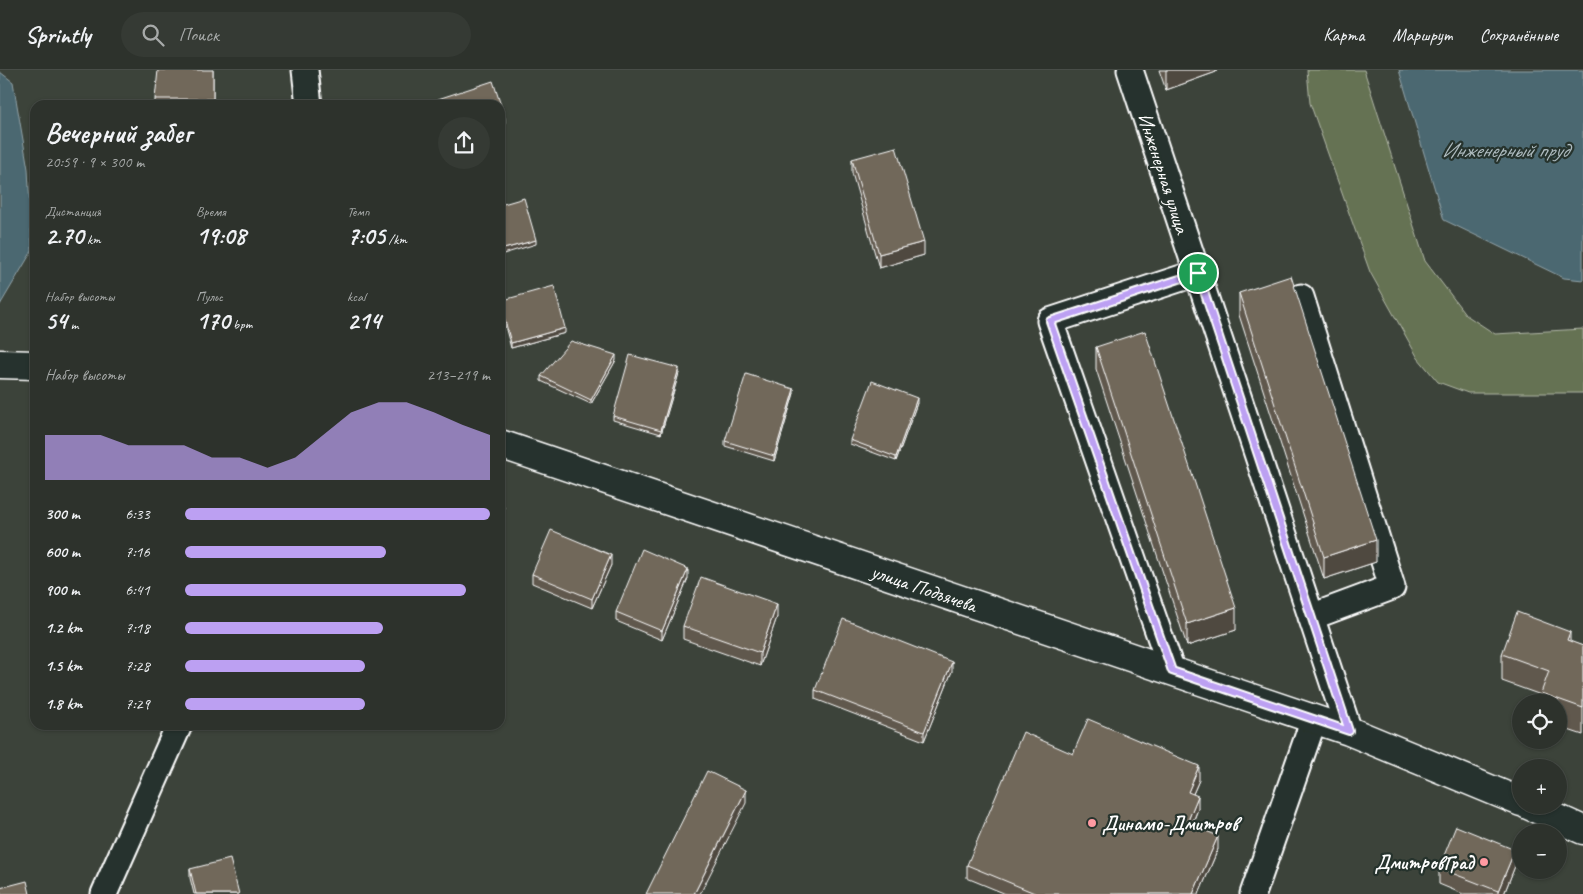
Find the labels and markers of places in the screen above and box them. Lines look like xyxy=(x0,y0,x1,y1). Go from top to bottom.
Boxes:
pin xyxy=(1177,252,1219,294)
place label: Динамо-Дмитров xyxy=(1102,811,1243,836)
marker: Динамо-Дмитров xyxy=(1086,817,1098,829)
place label: ДмитровГрад xyxy=(1374,850,1476,875)
marker: ДмитровГрад xyxy=(1478,856,1490,868)

